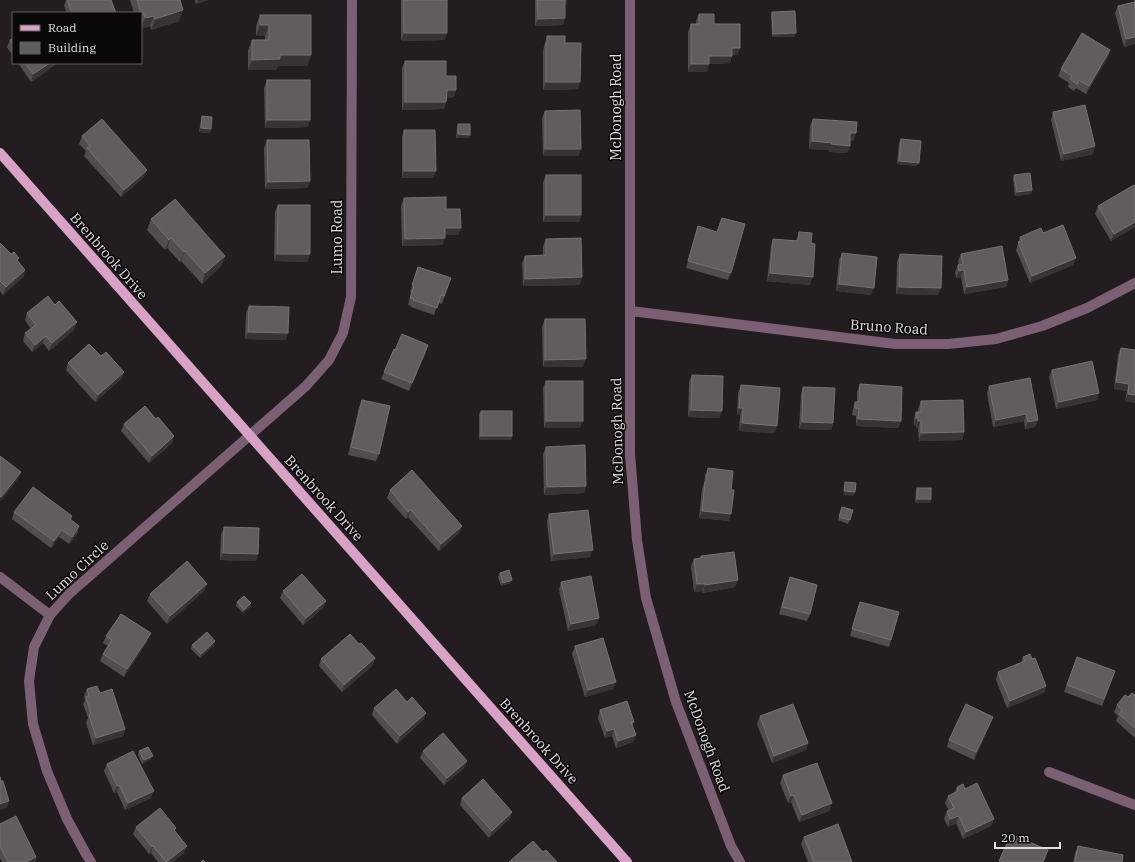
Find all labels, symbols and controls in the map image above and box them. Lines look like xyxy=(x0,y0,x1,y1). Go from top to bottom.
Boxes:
legend xyxy=(12,12,142,64)
text: Road xyxy=(48,20,77,35)
text: Building xyxy=(48,40,96,55)
street label: McDonogh Road xyxy=(607,53,625,161)
street label: Lumo Road xyxy=(328,199,346,274)
street label: Brenbrook Drive xyxy=(66,209,152,303)
street label: Bruno Road xyxy=(849,315,929,339)
street label: McDonogh Road xyxy=(607,377,627,485)
street label: Brenbrook Drive xyxy=(281,451,367,545)
street label: Lumo Circle xyxy=(42,536,112,604)
street label: McDonogh Road xyxy=(680,688,734,795)
street label: Brenbrook Drive xyxy=(496,694,582,788)
scale bar xyxy=(995,824,1060,850)
text: 20 m xyxy=(1001,830,1030,845)

